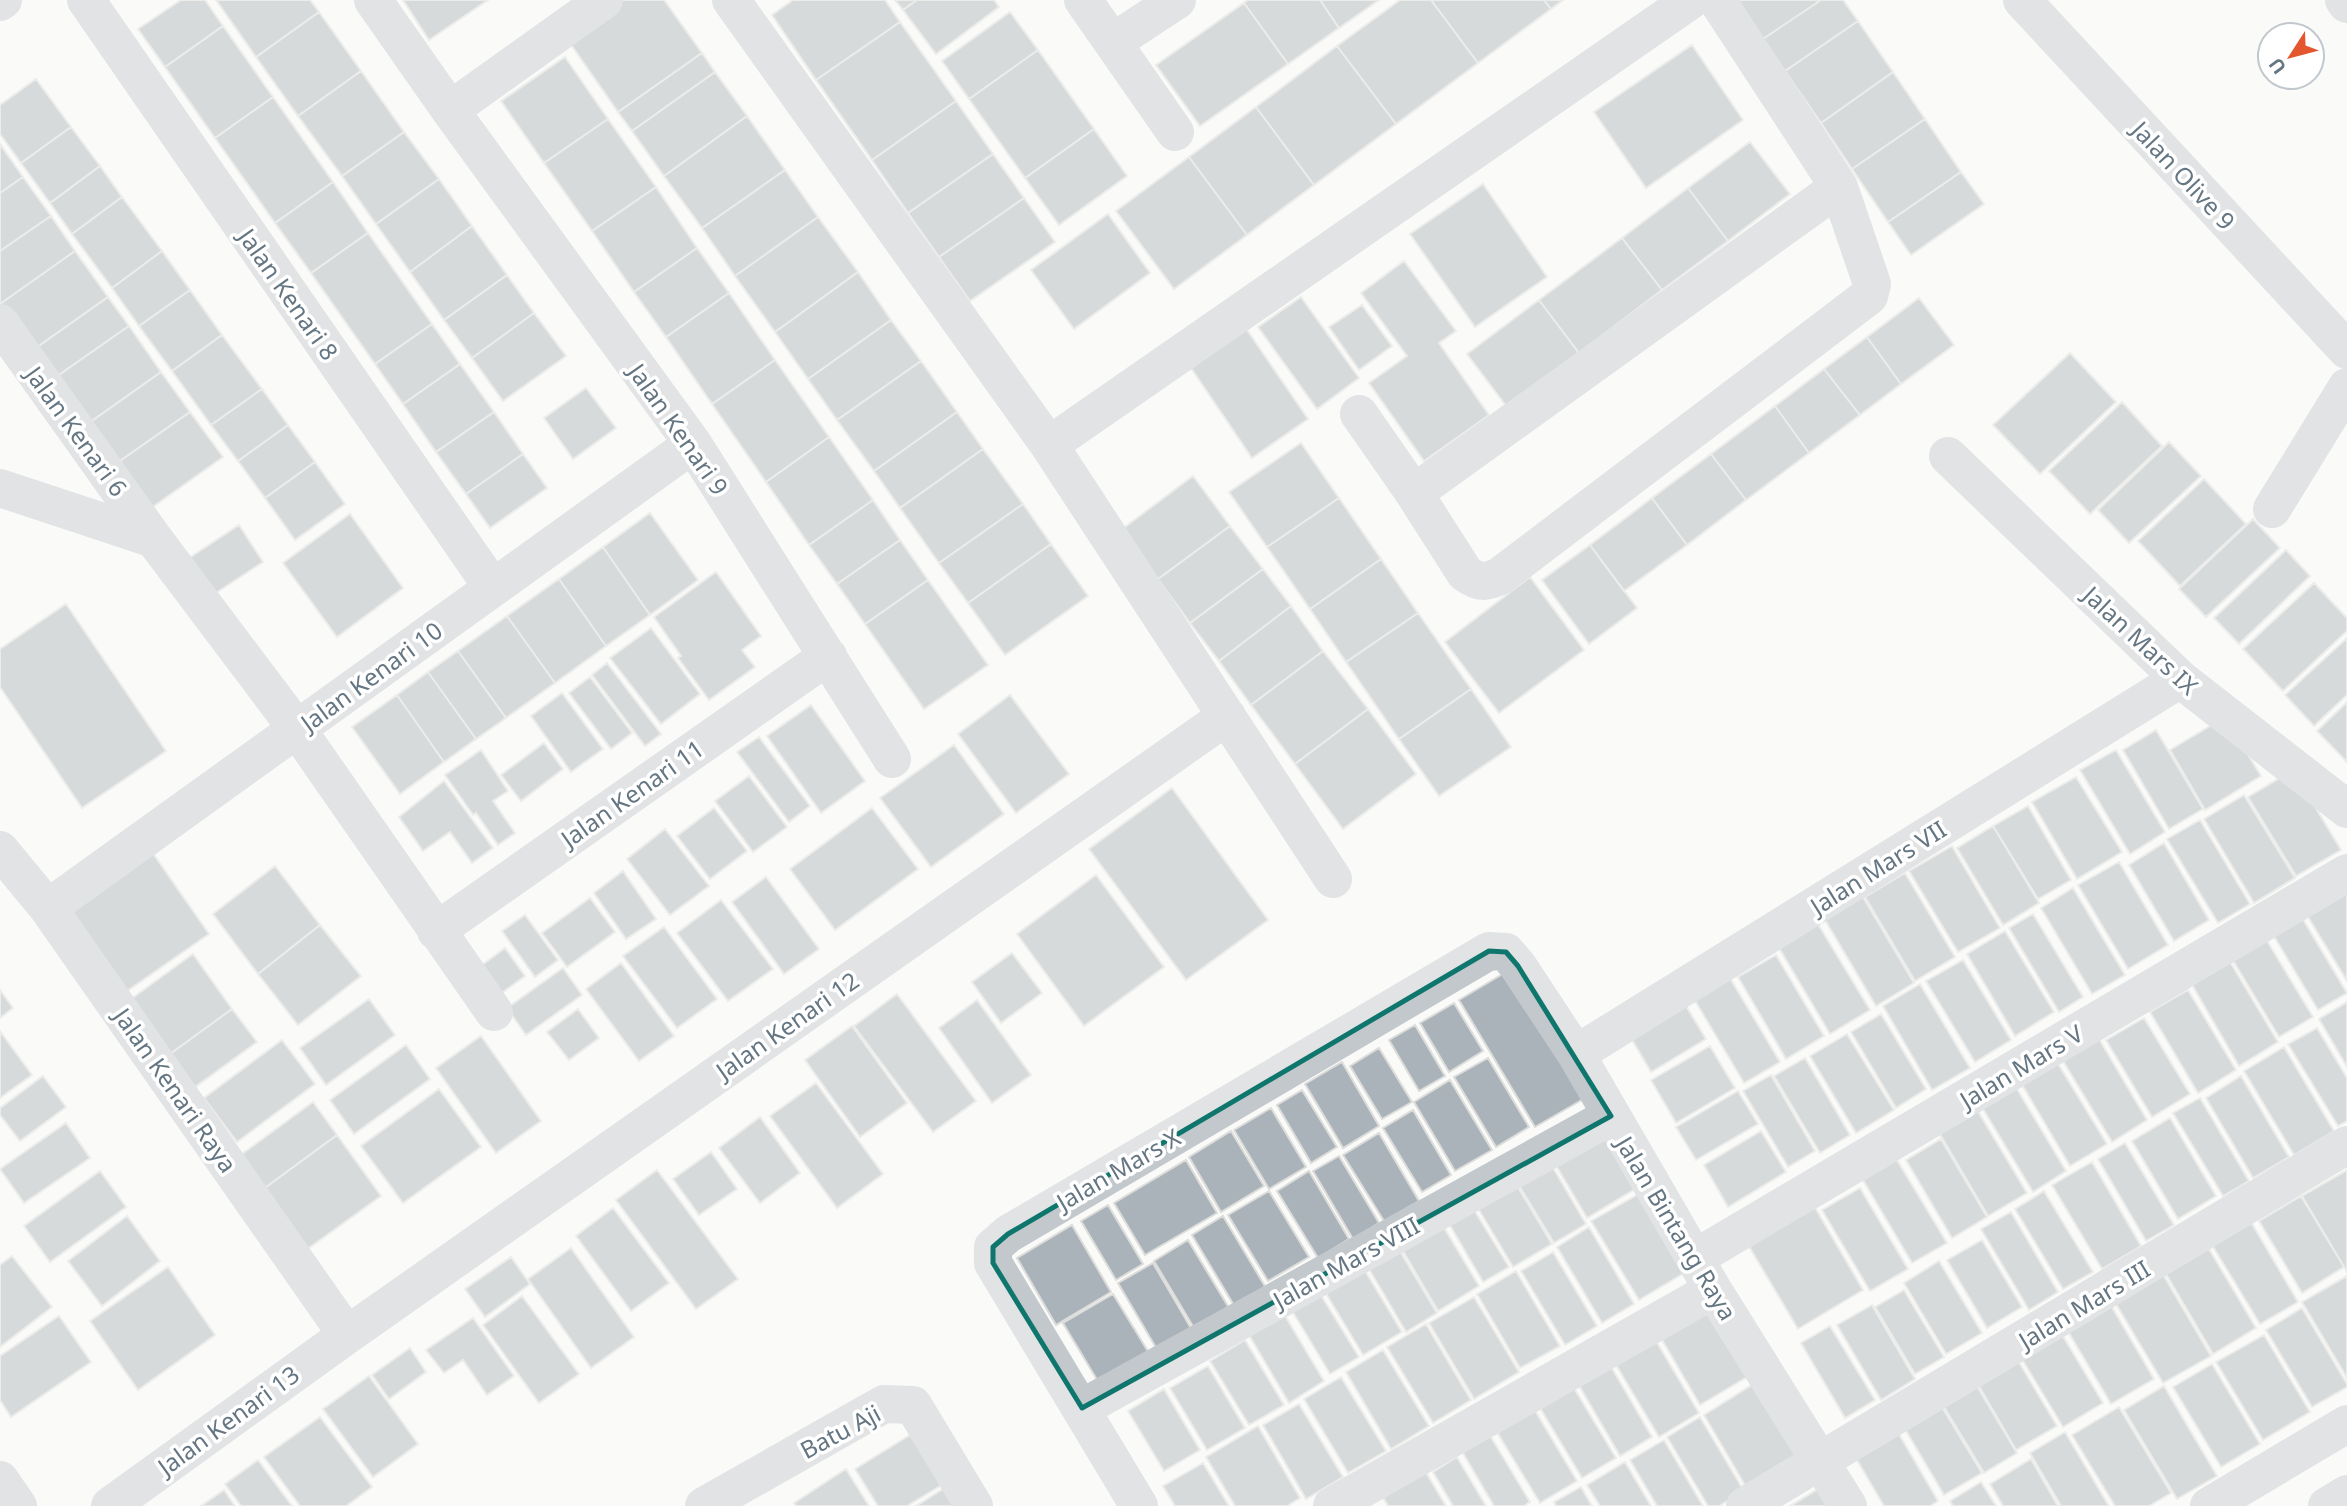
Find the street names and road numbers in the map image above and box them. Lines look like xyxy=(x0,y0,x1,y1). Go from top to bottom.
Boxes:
street label: Jalan Olive 9 xyxy=(2124,112,2243,237)
street label: Jalan Kenari 8 xyxy=(230,220,347,366)
street label: Jalan Kenari 9 xyxy=(620,355,737,501)
street label: Jalan Kenari 6 xyxy=(17,358,135,503)
street label: Jalan Mars IX xyxy=(2075,577,2206,702)
street label: Jalan Kenari 10 xyxy=(292,614,448,740)
street label: Jalan Kenari 11 xyxy=(552,732,710,856)
street label: Jalan Mars VII xyxy=(1802,812,1952,923)
street label: Jalan Kenari 12 xyxy=(707,964,865,1088)
street label: Jalan Kenari Raya xyxy=(106,999,245,1179)
street label: Jalan Mars V xyxy=(1952,1016,2089,1117)
street label: Jalan Mars X xyxy=(1048,1120,1186,1219)
street label: Jalan Bintang Raya xyxy=(1608,1128,1745,1326)
street label: Jalan Mars VIII xyxy=(1265,1208,1425,1317)
street label: Jalan Mars III xyxy=(2010,1252,2156,1357)
street label: Jalan Kenari 13 xyxy=(149,1358,305,1484)
street label: Batu Aji xyxy=(794,1396,886,1466)

